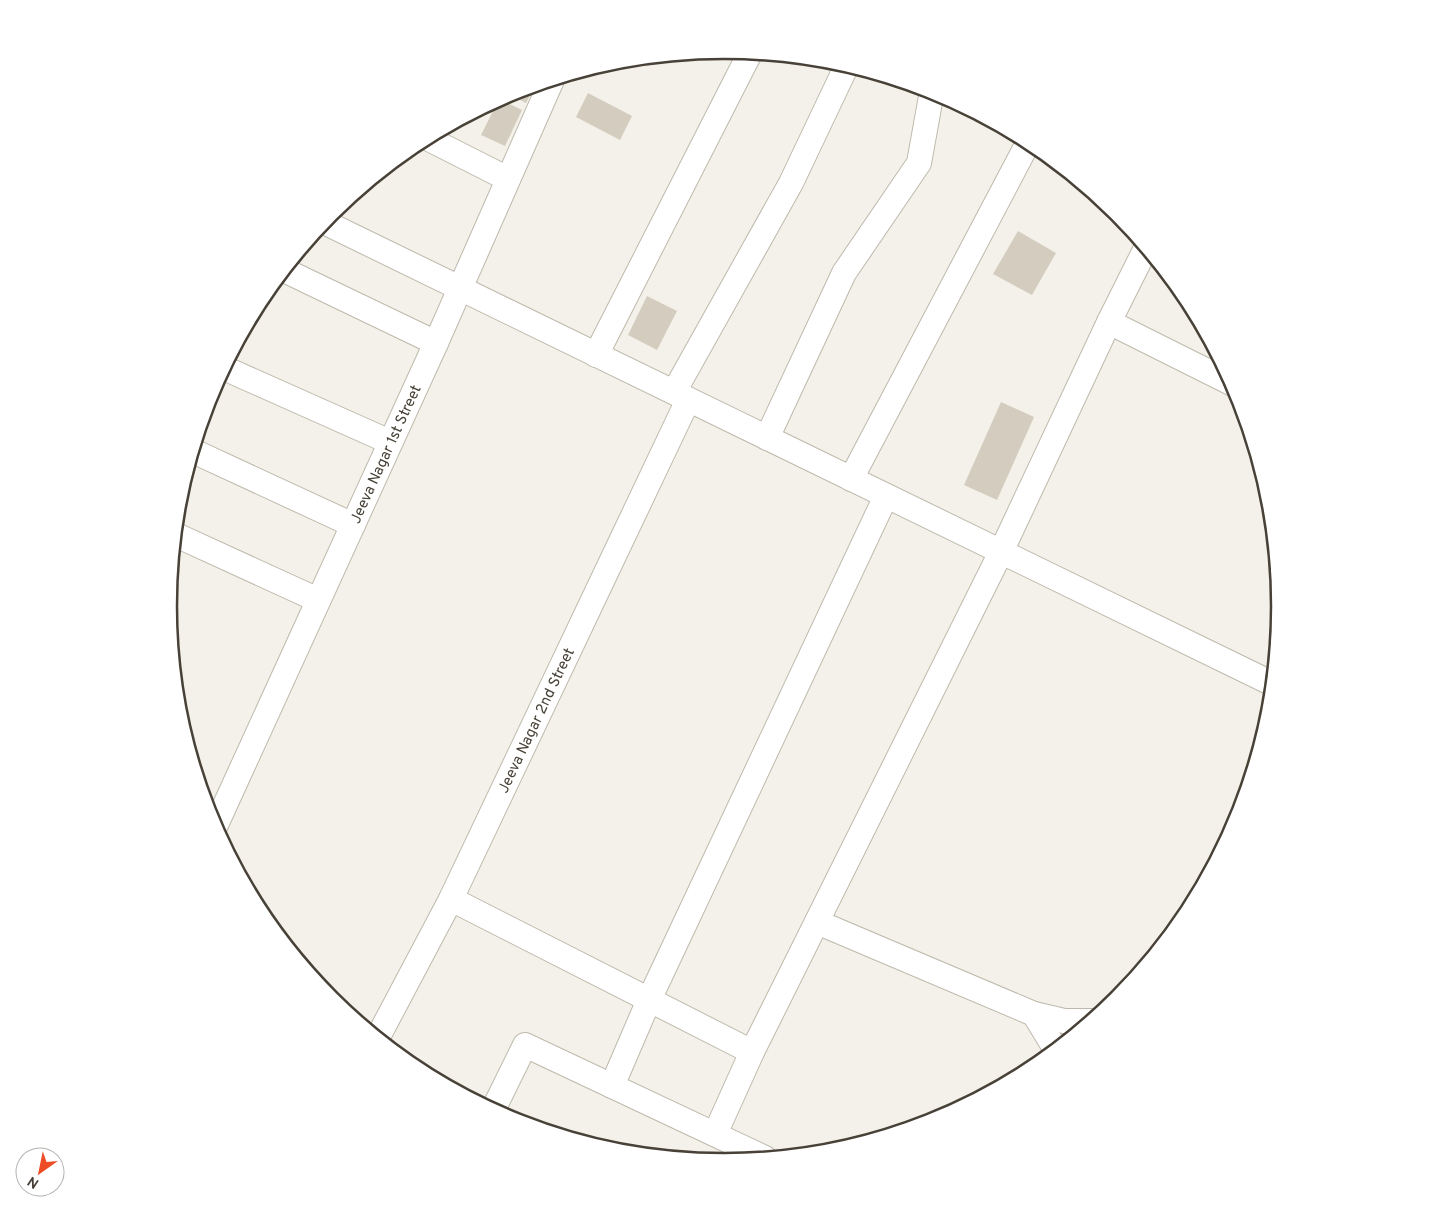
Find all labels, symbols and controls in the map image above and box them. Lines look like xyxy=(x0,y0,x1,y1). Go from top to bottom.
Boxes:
street label: Jeeva Nagar 1st Street xyxy=(347,382,426,527)
street label: Jeeva Nagar 2nd Street xyxy=(495,645,580,797)
north arrow xyxy=(15,1147,65,1197)
text: N xyxy=(25,1172,43,1192)

